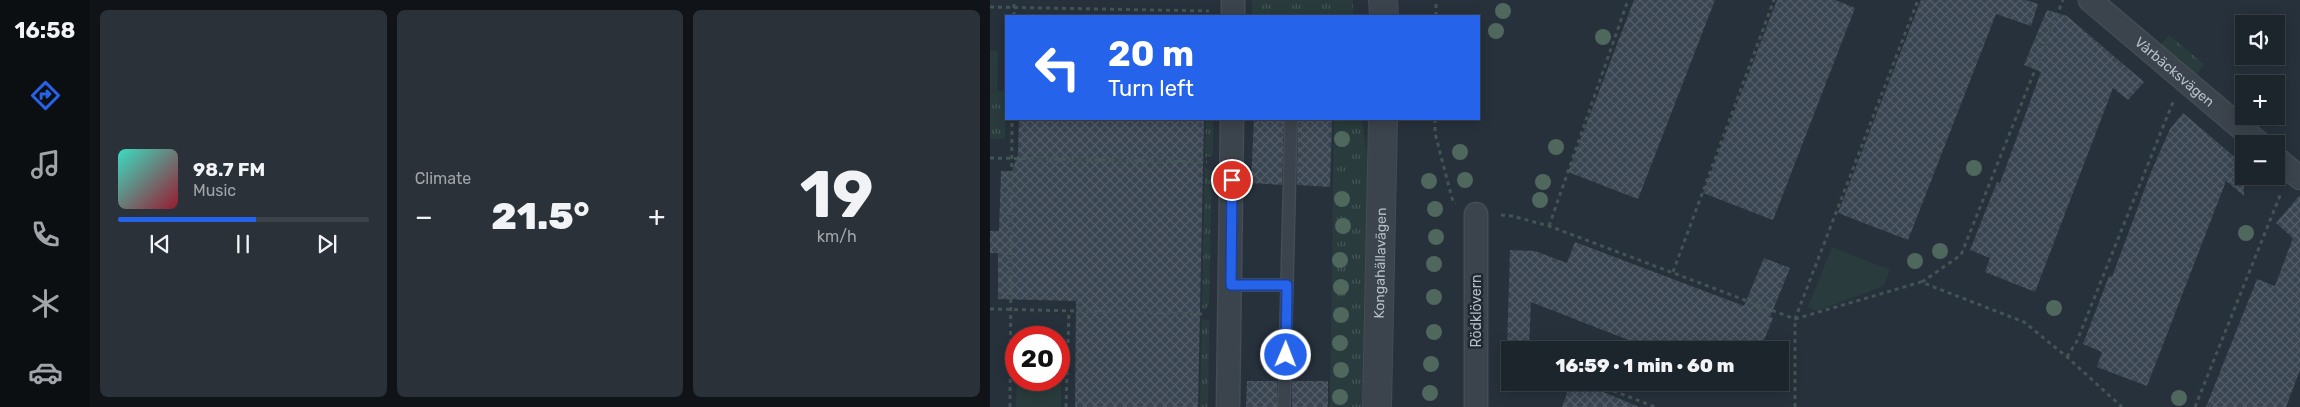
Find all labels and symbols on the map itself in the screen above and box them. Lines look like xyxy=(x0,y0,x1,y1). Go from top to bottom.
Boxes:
street label: Vårbäcksvägen xyxy=(2131,33,2218,110)
pin xyxy=(1211,159,1253,201)
street label: Kongahällavägen xyxy=(1370,207,1390,319)
street label: Rödklövern xyxy=(1468,275,1485,348)
speed limit sign: 20 xyxy=(1005,326,1070,391)
position arrow xyxy=(1259,328,1311,380)

